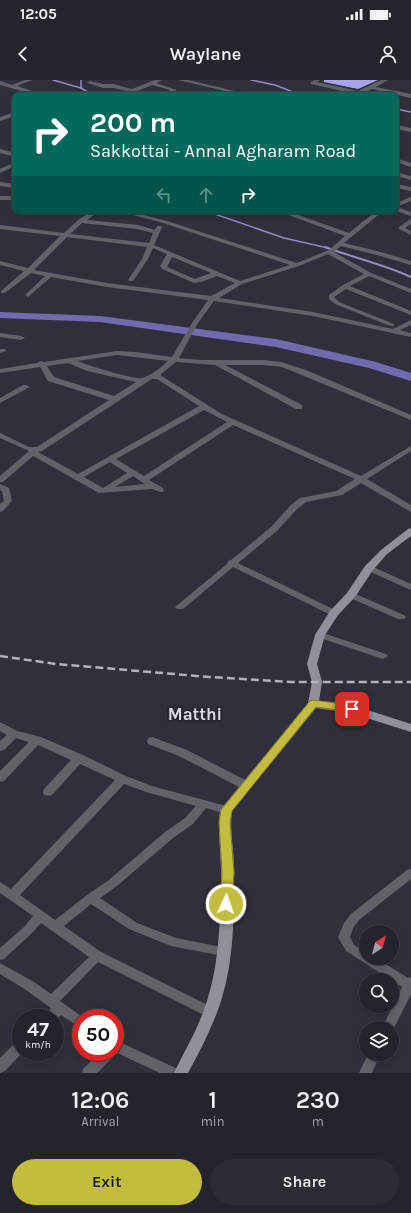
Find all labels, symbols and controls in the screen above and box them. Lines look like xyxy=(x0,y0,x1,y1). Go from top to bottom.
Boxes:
text: 12:05 xyxy=(20,5,57,23)
icon: back xyxy=(12,43,34,65)
text: Waylane xyxy=(170,43,241,65)
icon: person xyxy=(377,43,399,65)
text: 200 m xyxy=(90,106,176,139)
icon: right xyxy=(24,108,76,160)
text: Sakkottai - Annal Agharam Road xyxy=(90,140,356,162)
icon: left xyxy=(153,184,175,206)
icon: ahead xyxy=(195,184,217,206)
icon: right xyxy=(237,184,259,206)
pin xyxy=(335,692,369,726)
icon: arrive xyxy=(341,698,363,720)
district label: Matthi xyxy=(168,704,222,724)
position arrow xyxy=(205,883,247,925)
north arrow xyxy=(359,925,399,965)
map controls xyxy=(359,925,399,1061)
button: search xyxy=(359,973,399,1013)
speed limit sign: 50 xyxy=(72,1009,124,1061)
text: 47 xyxy=(27,1018,49,1041)
button: layers xyxy=(359,1021,399,1061)
text: km/h xyxy=(25,1039,51,1051)
text: 12:06 xyxy=(71,1086,129,1114)
text: 1 xyxy=(208,1086,217,1114)
text: 230 xyxy=(296,1086,340,1114)
text: Arrival xyxy=(81,1114,119,1129)
text: min xyxy=(201,1114,225,1129)
text: m xyxy=(312,1114,324,1129)
button: Exit xyxy=(12,1159,202,1205)
button: Share xyxy=(210,1159,399,1205)

